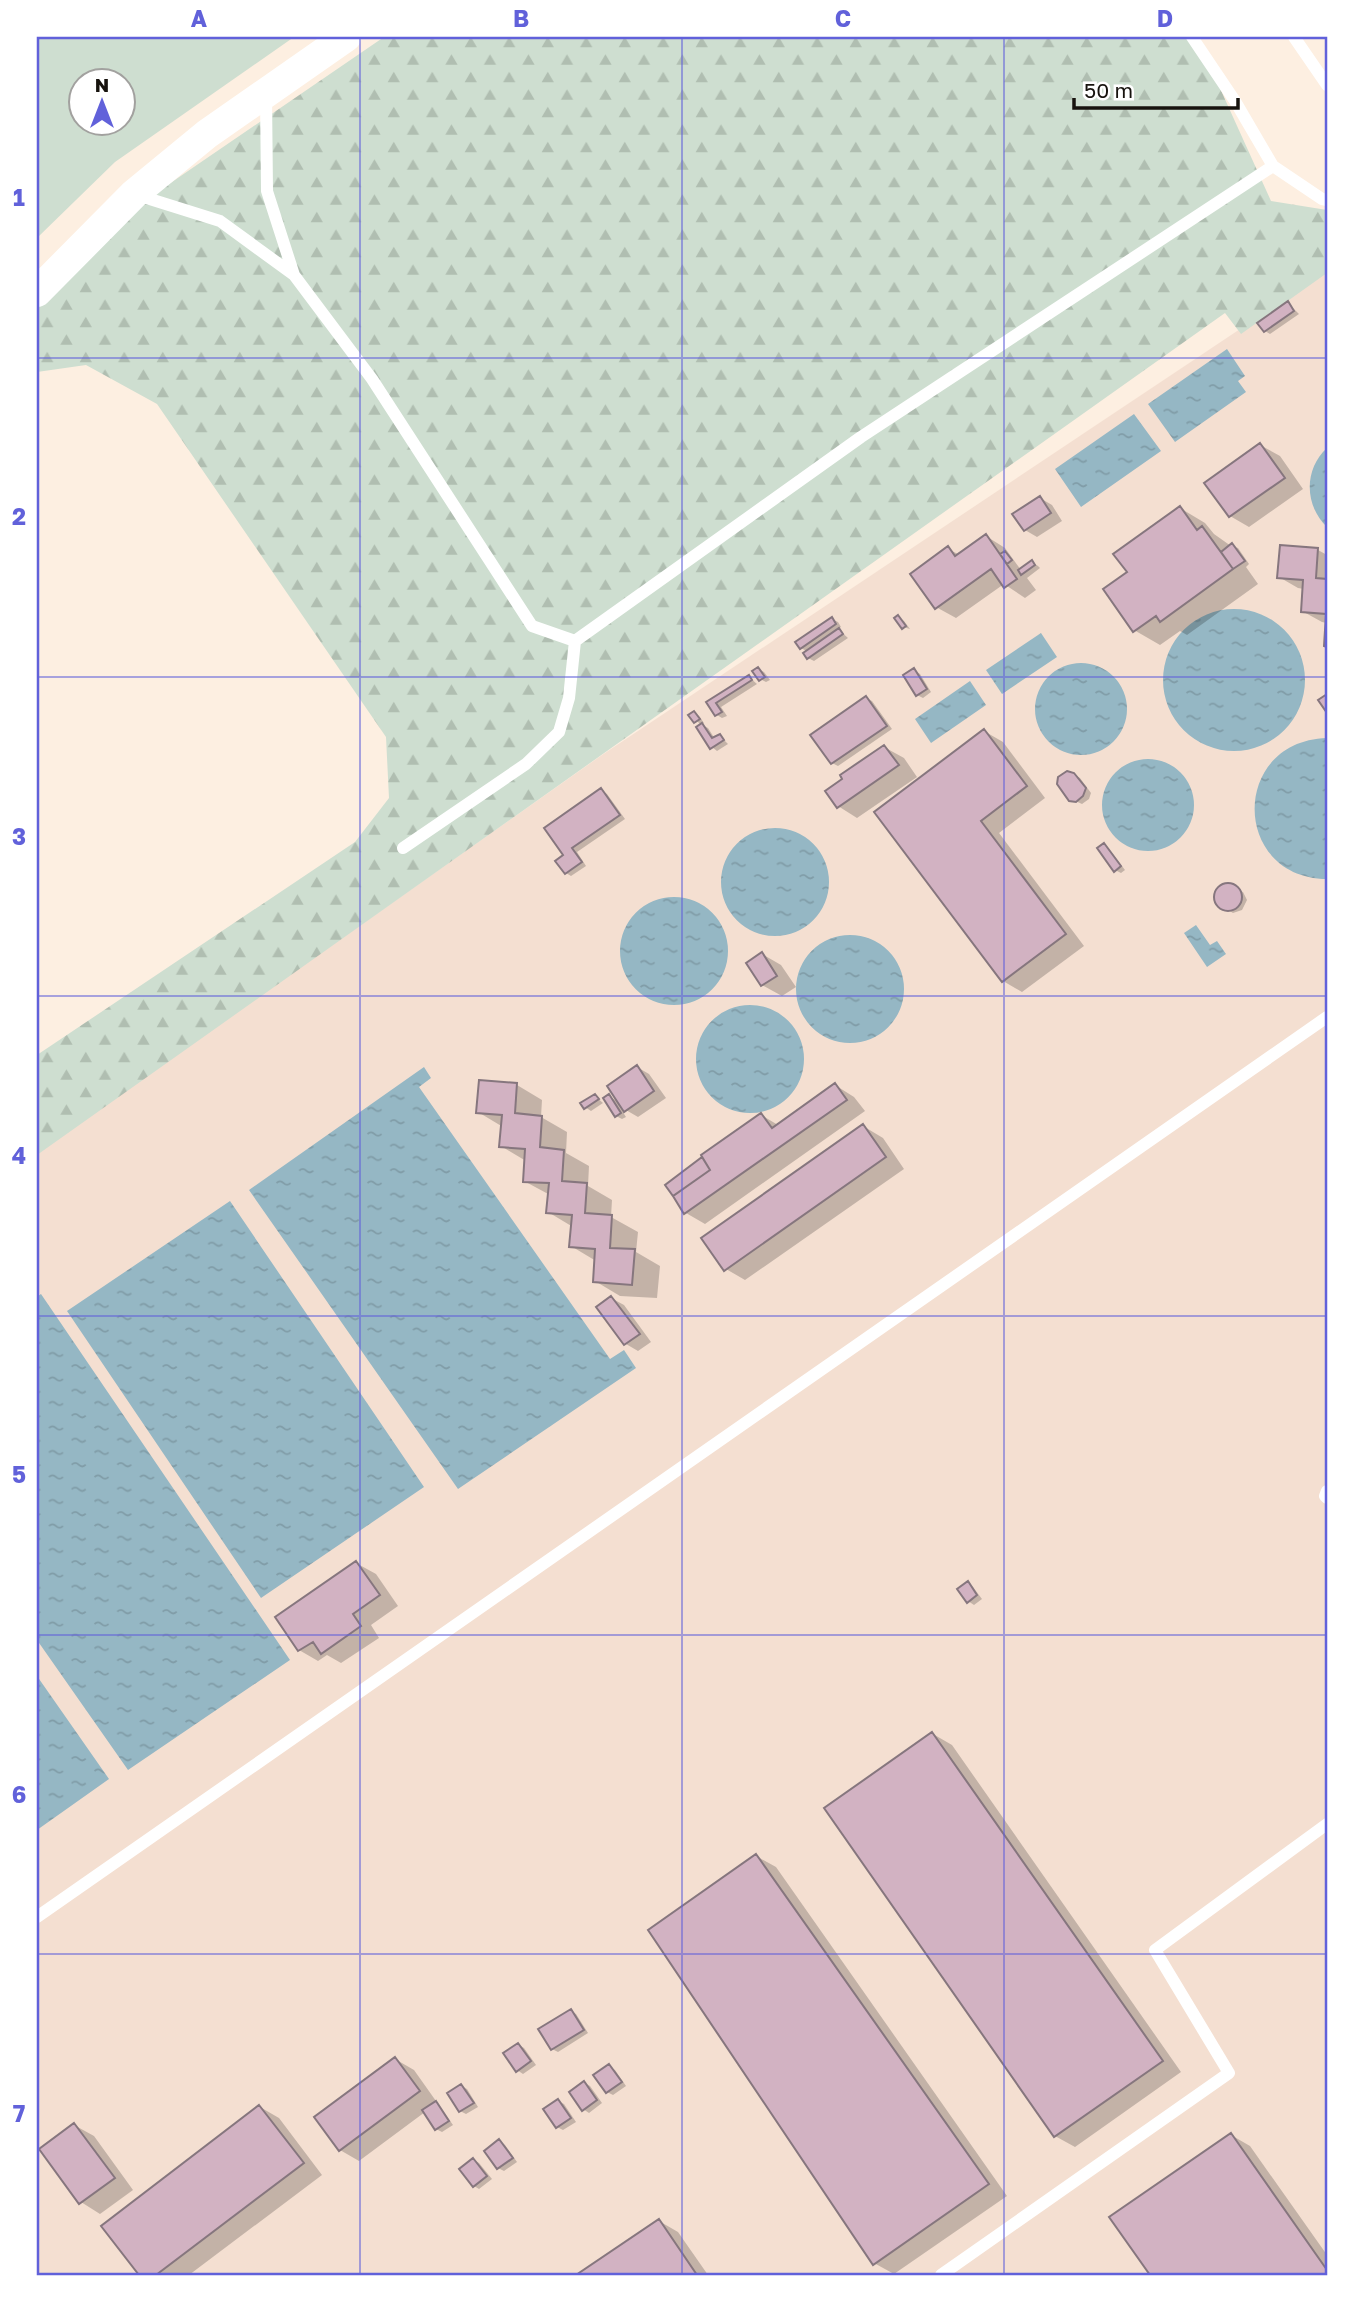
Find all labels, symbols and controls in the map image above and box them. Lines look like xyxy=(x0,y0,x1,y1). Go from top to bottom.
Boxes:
text: A xyxy=(191,4,208,32)
text: B xyxy=(513,4,529,32)
text: C xyxy=(835,4,851,32)
text: D xyxy=(1157,4,1173,32)
north arrow xyxy=(66,66,136,136)
scale bar xyxy=(1074,66,1238,110)
text: N xyxy=(95,73,109,96)
text: 50 m xyxy=(1084,77,1133,103)
text: 1 xyxy=(13,183,25,211)
text: 2 xyxy=(12,502,26,530)
text: 3 xyxy=(12,822,26,850)
text: 4 xyxy=(12,1141,26,1169)
text: 5 xyxy=(12,1460,26,1488)
text: 6 xyxy=(12,1780,26,1808)
text: 7 xyxy=(13,2099,25,2127)

